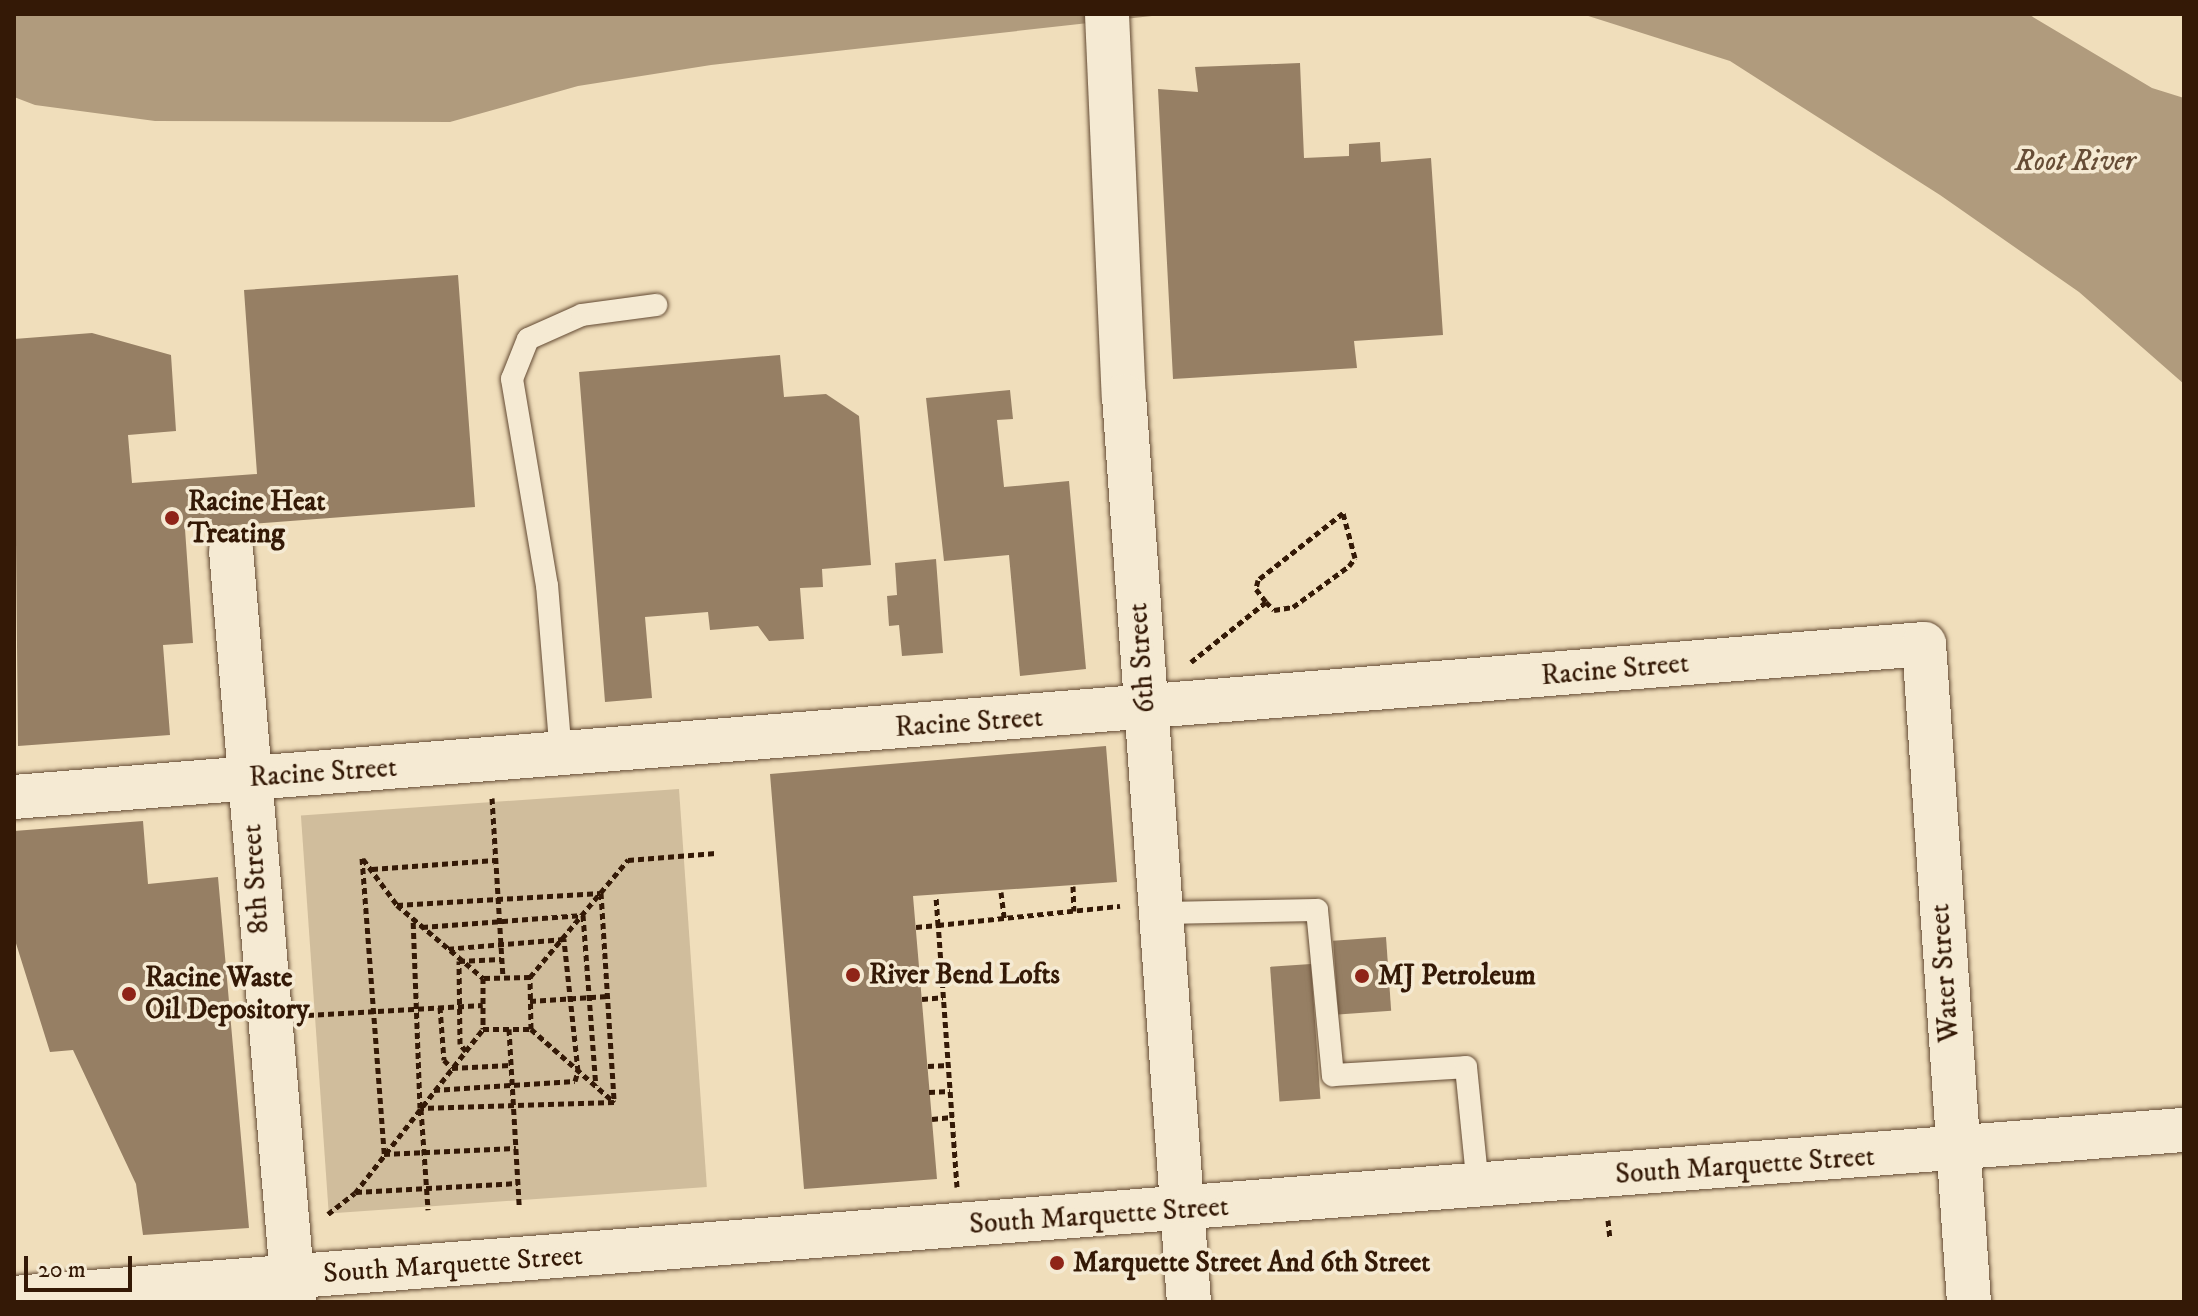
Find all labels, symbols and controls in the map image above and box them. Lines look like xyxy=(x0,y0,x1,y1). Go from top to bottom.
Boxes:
water label: Root River xyxy=(2015,144,2135,180)
place label: Racine Heat Treating xyxy=(188,485,325,551)
marker: Racine Heat Treating xyxy=(163,509,181,527)
street label: 6th Street xyxy=(1121,602,1163,714)
street label: Racine Street xyxy=(1540,647,1690,693)
street label: Racine Street xyxy=(894,701,1044,745)
street label: Racine Street xyxy=(248,751,398,795)
street label: 8th Street xyxy=(235,823,277,935)
street label: Water Street xyxy=(1923,902,1967,1044)
place label: River Bend Lofts xyxy=(869,958,1060,992)
place label: MJ Petroleum xyxy=(1378,959,1536,993)
place label: Racine Waste Oil Depository xyxy=(145,961,309,1027)
marker: River Bend Lofts xyxy=(844,966,862,984)
marker: MJ Petroleum xyxy=(1353,967,1371,985)
marker: Racine Waste Oil Depository xyxy=(120,985,138,1003)
street label: South Marquette Street xyxy=(1614,1140,1876,1192)
street label: South Marquette Street xyxy=(968,1190,1230,1242)
street label: South Marquette Street xyxy=(322,1239,584,1291)
scale bar xyxy=(28,1240,136,1290)
place label: Marquette Street And 6th Street xyxy=(1073,1246,1430,1280)
marker: Marquette Street And 6th Street xyxy=(1048,1254,1066,1272)
text: 20 m xyxy=(38,1255,86,1285)

